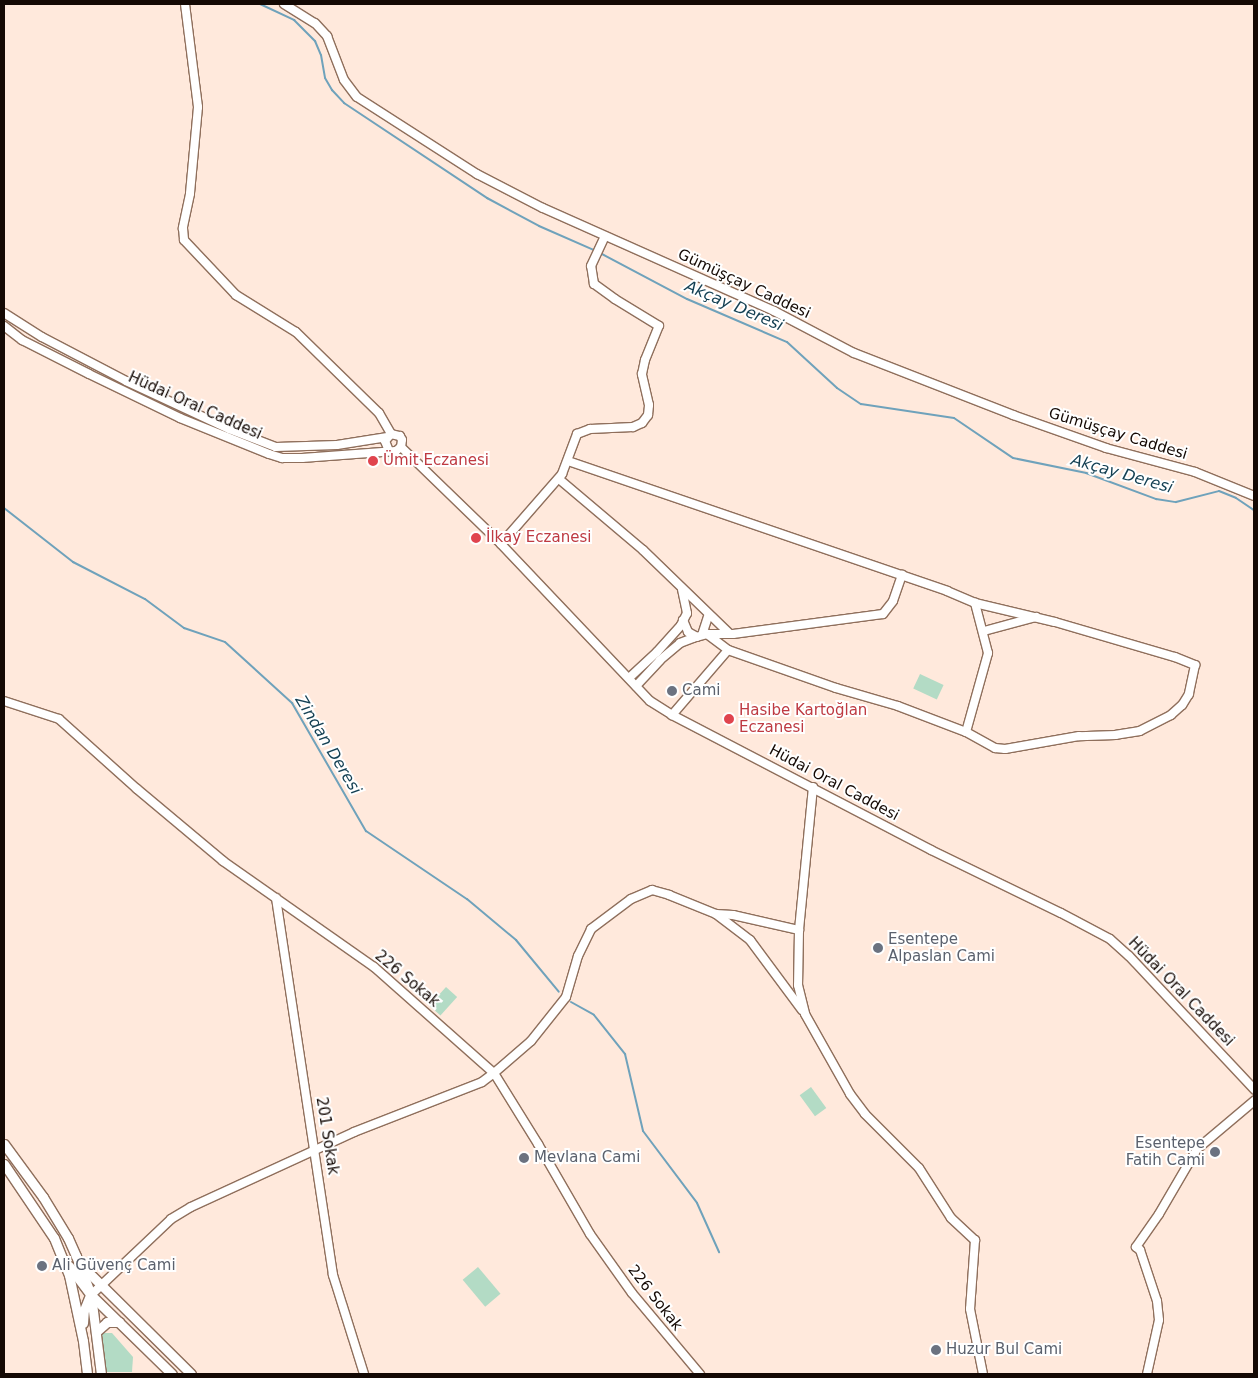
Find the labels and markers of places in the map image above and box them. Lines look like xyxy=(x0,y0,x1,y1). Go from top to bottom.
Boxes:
place label: Ümit Eczanesi xyxy=(383,452,489,470)
marker: Ümit Eczanesi xyxy=(367,455,379,467)
place label: İlkay Eczanesi xyxy=(486,529,591,547)
marker: İlkay Eczanesi xyxy=(470,532,482,544)
place label: Cami xyxy=(682,682,720,700)
marker: Cami xyxy=(666,685,678,697)
place label: Hasibe Kartoğlan Eczanesi xyxy=(739,701,867,736)
marker: Hasibe Kartoğlan Eczanesi xyxy=(723,713,735,725)
place label: Esentepe Alpaslan Cami xyxy=(888,930,995,965)
marker: Esentepe Alpaslan Cami xyxy=(872,942,884,954)
place label: Esentepe Fatih Cami xyxy=(1126,1134,1205,1169)
marker: Esentepe Fatih Cami xyxy=(1209,1146,1221,1158)
place label: Mevlana Cami xyxy=(534,1149,640,1167)
marker: Mevlana Cami xyxy=(518,1152,530,1164)
place label: Ali Güvenç Cami xyxy=(52,1257,176,1275)
marker: Ali Güvenç Cami xyxy=(36,1260,48,1272)
place label: Huzur Bul Cami xyxy=(946,1341,1062,1359)
marker: Huzur Bul Cami xyxy=(930,1344,942,1356)

